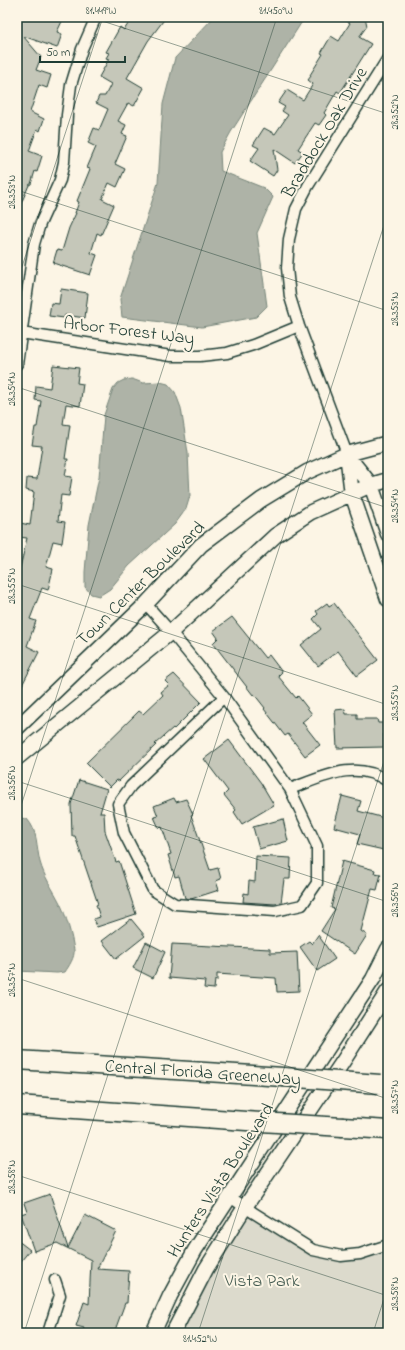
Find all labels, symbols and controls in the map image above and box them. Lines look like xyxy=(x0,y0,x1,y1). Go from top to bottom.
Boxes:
text: 81.449°W xyxy=(86,4,117,19)
text: 81.450°W xyxy=(259,4,293,19)
scale bar xyxy=(40,38,125,64)
text: 50 m xyxy=(46,44,70,62)
street label: Braddock Oak Drive xyxy=(276,62,376,204)
text: 28.352°N xyxy=(388,94,403,130)
text: 28.353°N xyxy=(5,175,20,209)
text: 28.353°N xyxy=(388,292,403,326)
street label: Arbor Forest Way xyxy=(62,311,196,353)
text: 28.354°N xyxy=(5,372,20,406)
text: 28.354°N xyxy=(388,489,403,523)
street label: Town Center Boulevard xyxy=(71,516,212,653)
text: 28.355°N xyxy=(5,568,20,604)
text: 28.355°N xyxy=(388,685,403,721)
text: 28.356°N xyxy=(5,766,20,800)
text: 28.356°N xyxy=(388,883,403,917)
text: 28.357°N xyxy=(5,963,20,997)
street label: Central Florida GreeneWay xyxy=(104,1054,302,1094)
text: 28.357°N xyxy=(388,1080,403,1114)
street label: Hunters Vista Boulevard xyxy=(162,1098,282,1264)
text: 28.358°N xyxy=(5,1160,20,1194)
park label: Vista Park xyxy=(224,1269,299,1295)
text: 28.358°N xyxy=(388,1277,403,1311)
text: 81.452°W xyxy=(183,1332,217,1347)

